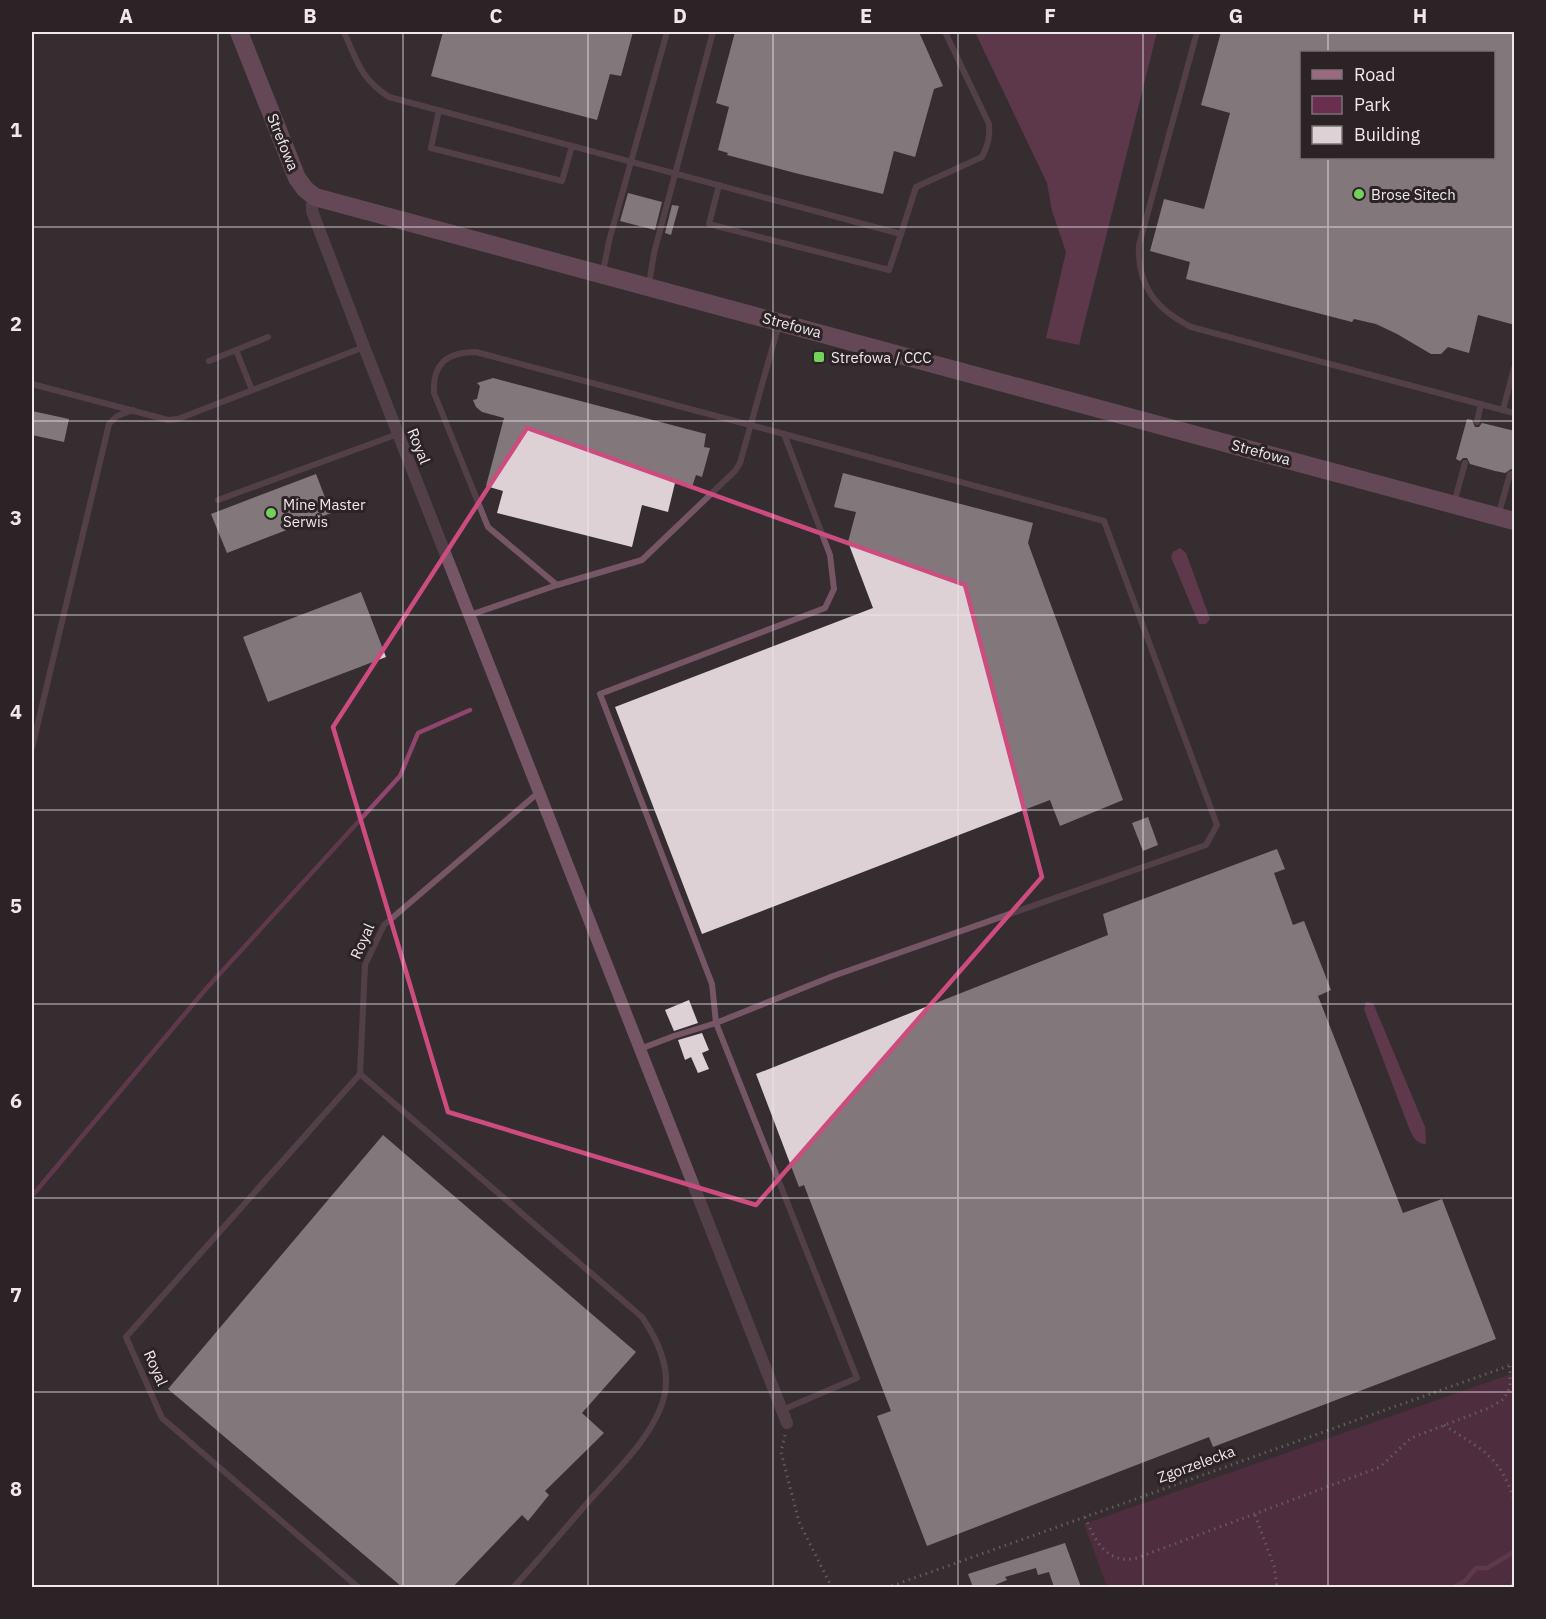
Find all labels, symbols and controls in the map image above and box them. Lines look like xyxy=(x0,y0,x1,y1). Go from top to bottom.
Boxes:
text: A xyxy=(119,2,133,29)
text: B xyxy=(303,2,317,29)
text: C xyxy=(489,2,503,29)
text: D xyxy=(673,2,687,29)
text: E xyxy=(860,2,872,29)
text: F xyxy=(1044,2,1056,29)
text: G xyxy=(1229,2,1243,29)
text: H xyxy=(1413,2,1427,29)
legend xyxy=(1300,51,1495,159)
text: Road xyxy=(1354,63,1395,86)
text: Park xyxy=(1354,93,1391,116)
street label: Strefowa xyxy=(263,111,303,173)
text: 1 xyxy=(10,116,22,143)
text: Building xyxy=(1354,123,1421,146)
place label: Brose Sitech xyxy=(1371,185,1456,204)
marker: Brose Sitech xyxy=(1352,187,1366,201)
street label: Strefowa xyxy=(760,308,824,342)
text: 2 xyxy=(10,310,22,337)
place label: Strefowa / CCC xyxy=(831,348,932,367)
marker: Strefowa / CCC xyxy=(812,350,826,364)
street label: Royal xyxy=(403,425,435,467)
street label: Strefowa xyxy=(1229,435,1293,469)
place label: Mine Master Serwis xyxy=(283,495,366,531)
text: 3 xyxy=(10,504,22,531)
marker: Mine Master Serwis xyxy=(264,506,278,520)
text: 4 xyxy=(10,698,22,725)
text: 5 xyxy=(10,892,22,919)
street label: Royal xyxy=(346,920,378,962)
text: 6 xyxy=(10,1087,22,1114)
text: 7 xyxy=(10,1281,22,1308)
street label: Royal xyxy=(140,1347,172,1389)
street label: Zgorzelecka xyxy=(1155,1441,1237,1487)
text: 8 xyxy=(10,1475,22,1502)

